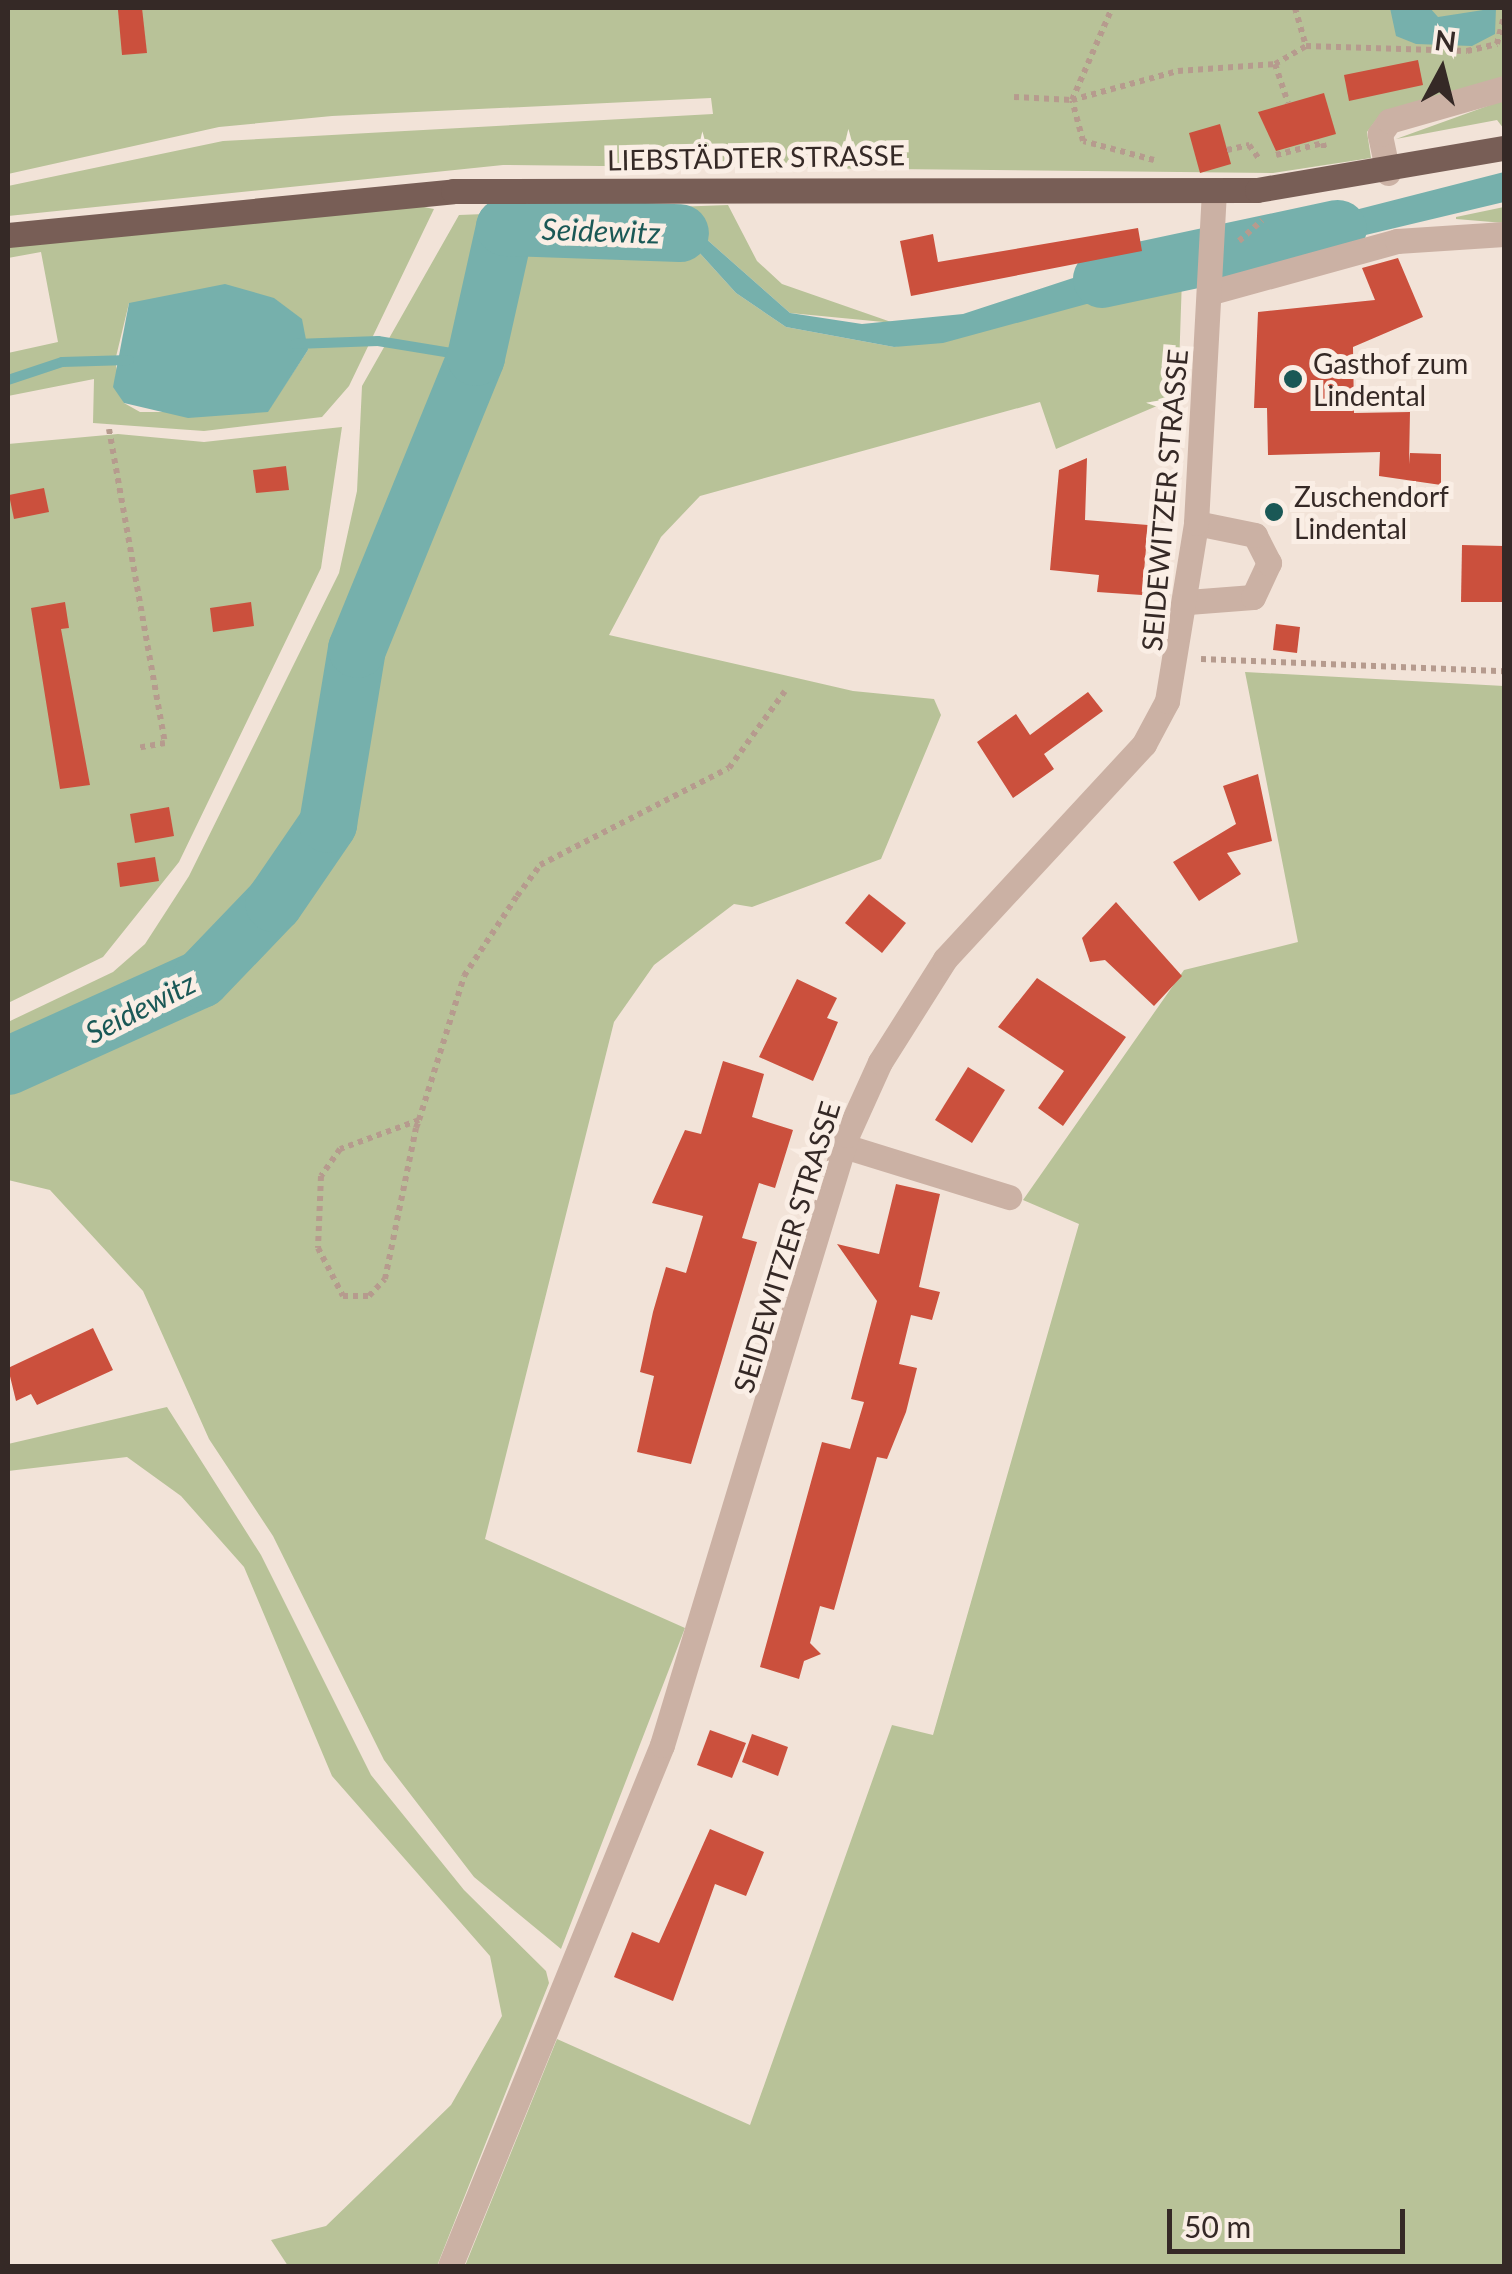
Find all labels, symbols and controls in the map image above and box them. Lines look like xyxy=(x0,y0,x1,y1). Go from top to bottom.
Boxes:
north arrow xyxy=(1392,20,1492,120)
text: N xyxy=(1433,22,1458,58)
street label: LIEBSTÄDTER STRASSE xyxy=(607,138,905,176)
water label: Seidewitz xyxy=(541,210,661,250)
place label: Gasthof zum Lindental xyxy=(1313,346,1469,412)
street label: SEIDEWITZER STRASSE xyxy=(1134,348,1194,652)
marker: Gasthof zum Lindental xyxy=(1282,368,1304,390)
place label: Zuschendorf Lindental xyxy=(1294,479,1449,545)
marker: Zuschendorf Lindental xyxy=(1263,501,1285,523)
water label: Seidewitz xyxy=(79,964,201,1050)
street label: SEIDEWITZER STRASSE xyxy=(726,1097,846,1397)
scale bar xyxy=(1172,2189,1410,2251)
text: 50 m xyxy=(1184,2208,1251,2244)

